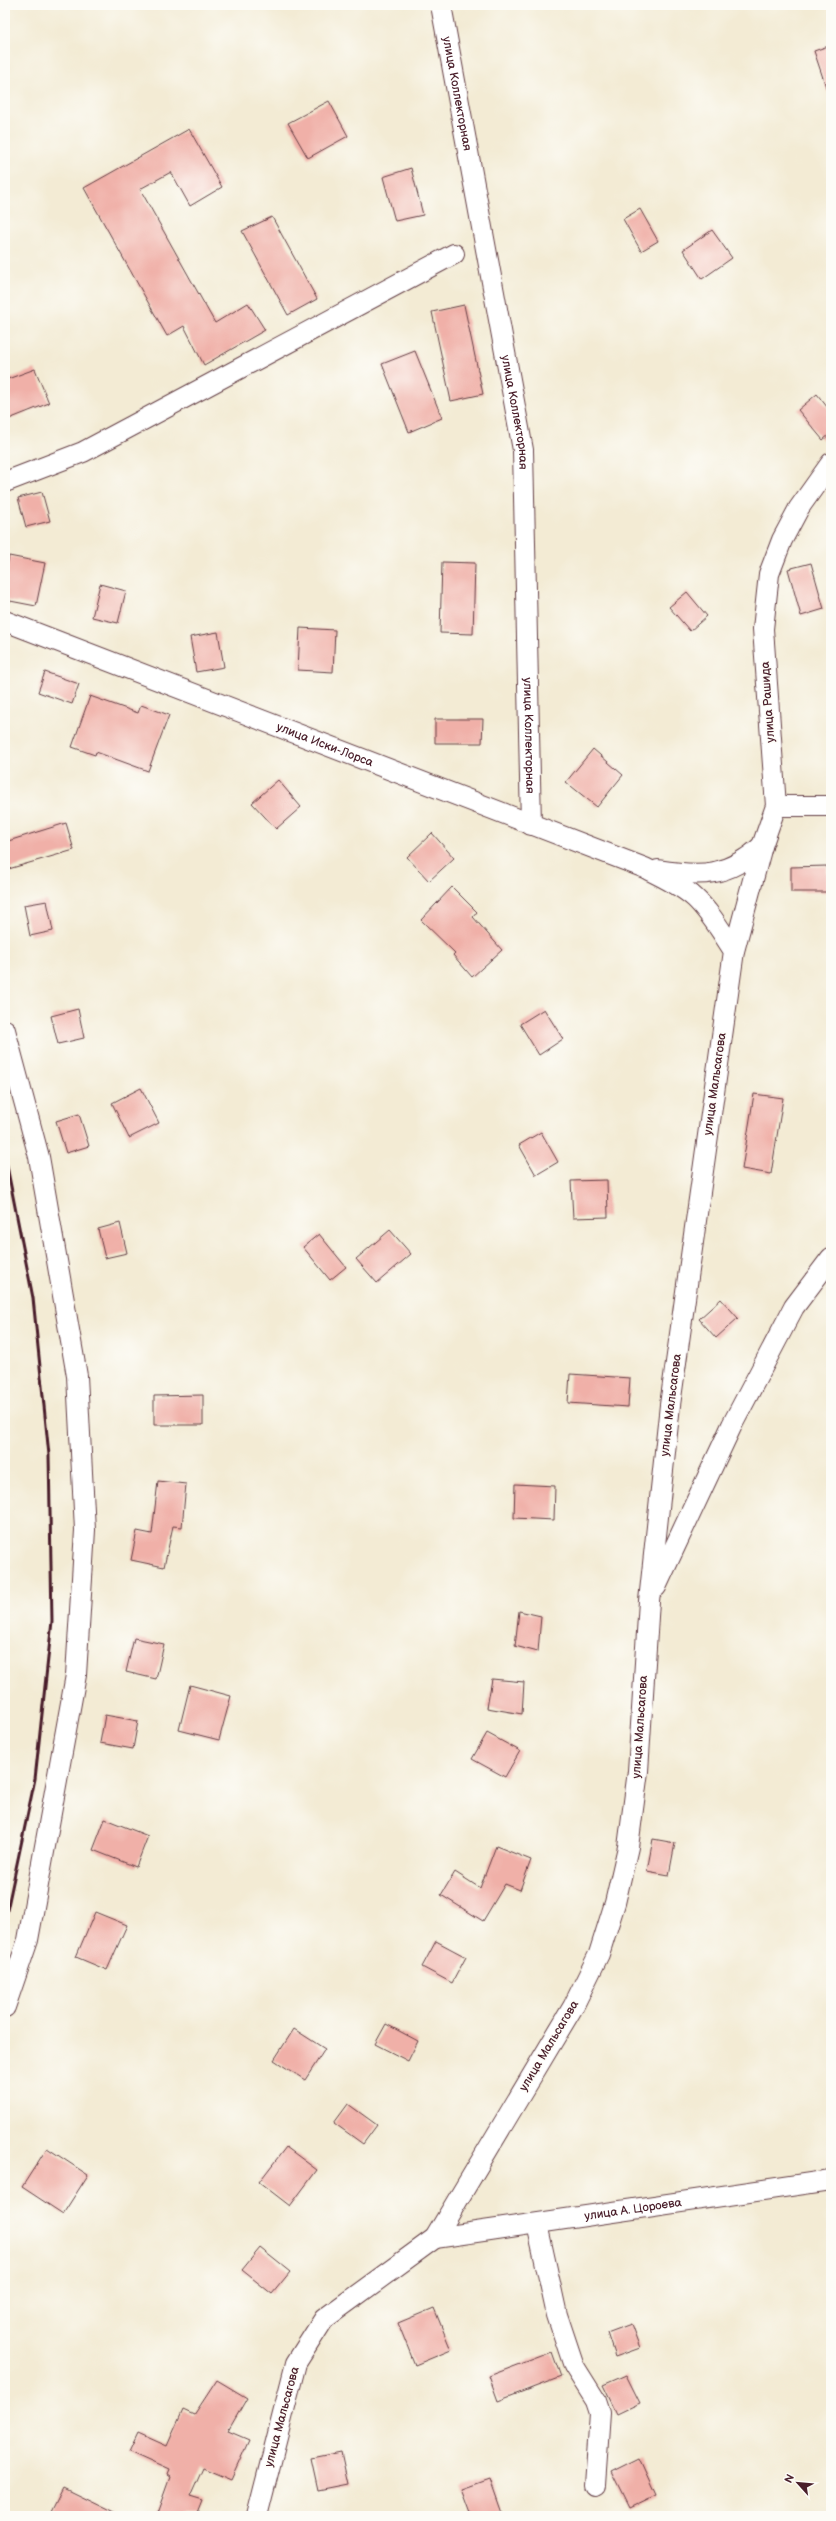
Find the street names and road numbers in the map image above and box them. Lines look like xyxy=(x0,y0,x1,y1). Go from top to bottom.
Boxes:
street label: улица Коллекторная xyxy=(439,35,475,152)
street label: улица Коллекторная xyxy=(498,354,531,470)
street label: улица Рашида xyxy=(758,661,778,743)
street label: улица Коллекторная xyxy=(520,677,538,794)
street label: улица Иски-Лорса xyxy=(274,719,376,770)
street label: улица Мальсагова xyxy=(700,1032,730,1136)
street label: улица Мальсагова xyxy=(657,1353,685,1457)
street label: улица Мальсагова xyxy=(629,1675,651,1779)
street label: улица Мальсагова xyxy=(516,1998,582,2094)
street label: улица А. Цороева xyxy=(583,2194,682,2224)
street label: улица Мальсагова xyxy=(261,2365,303,2469)

